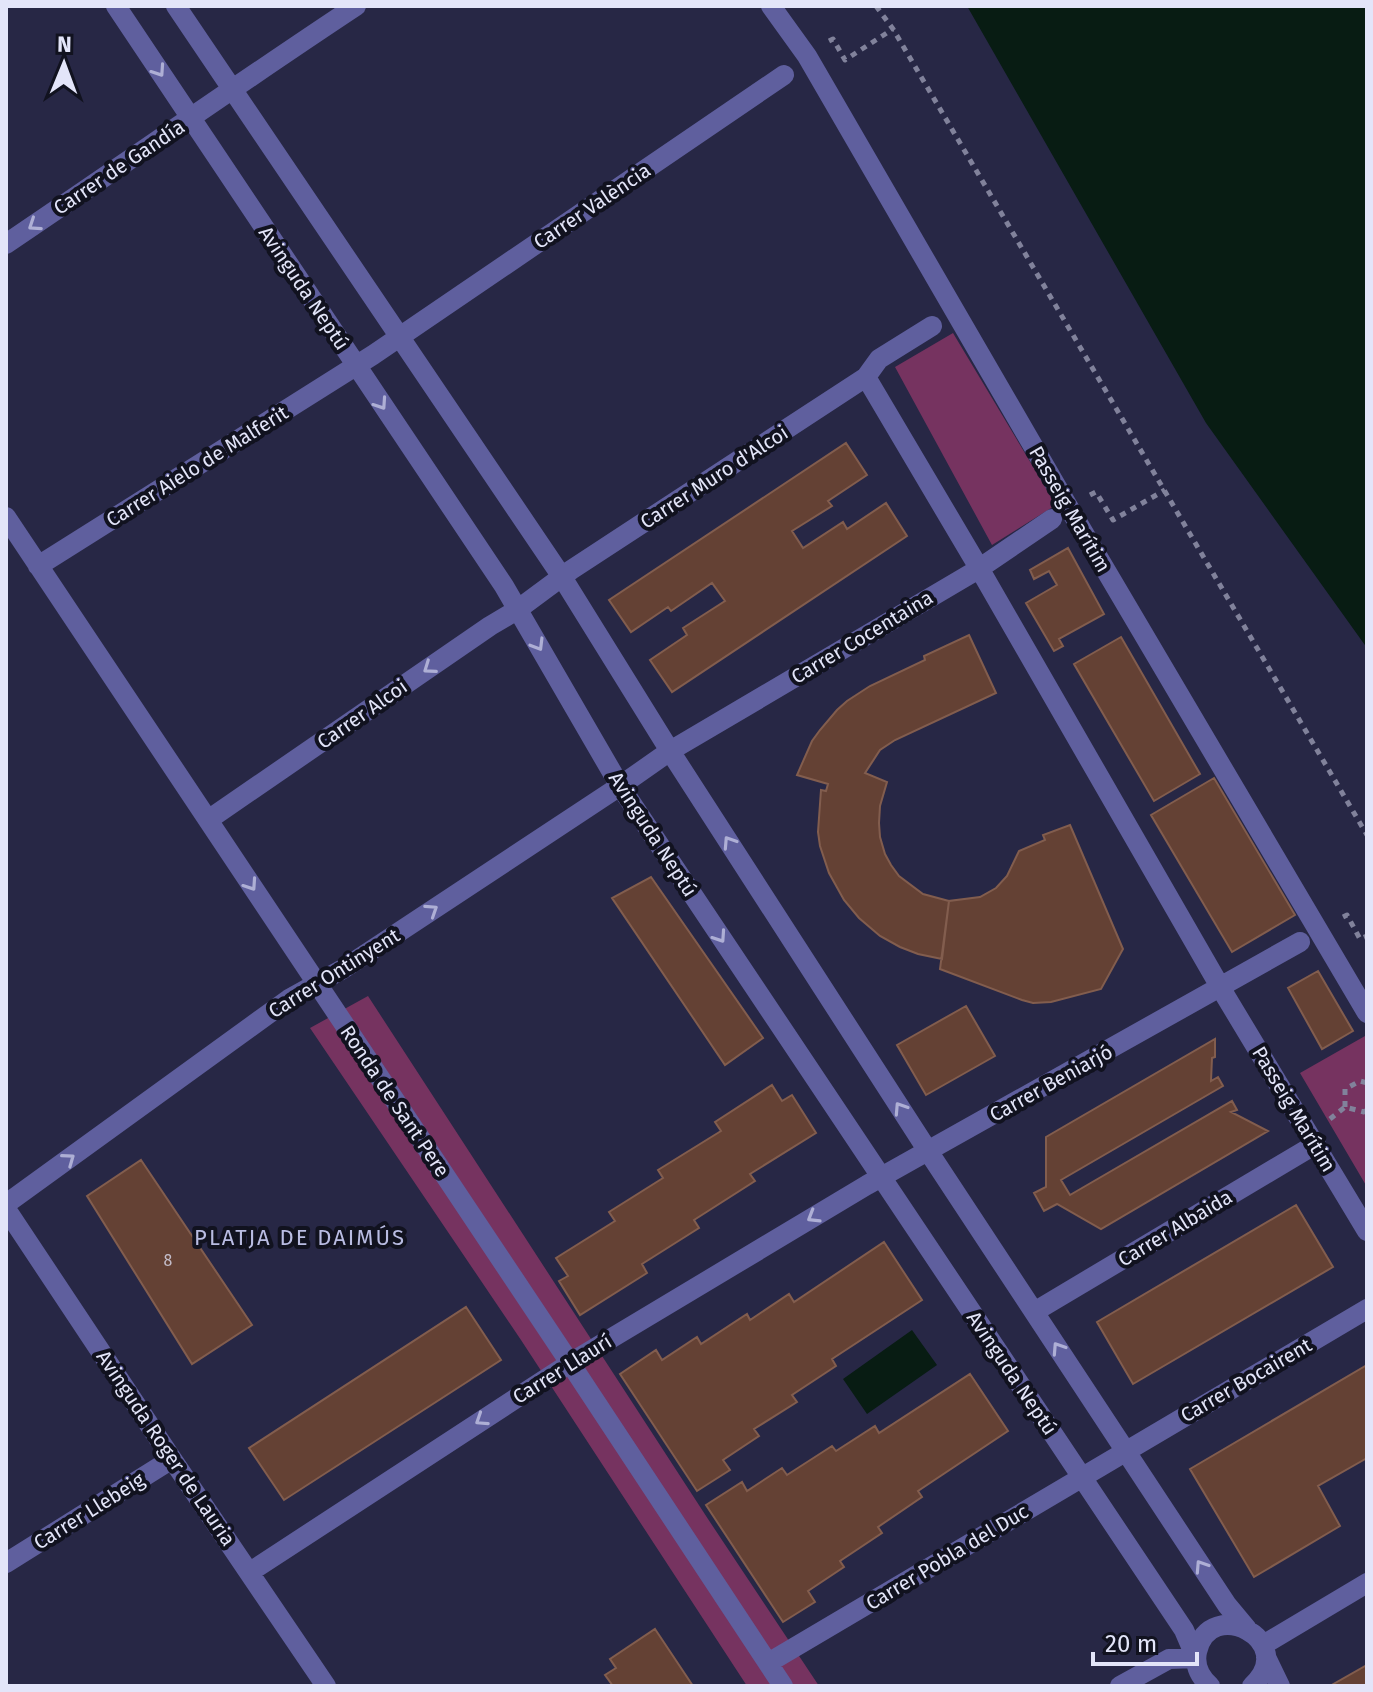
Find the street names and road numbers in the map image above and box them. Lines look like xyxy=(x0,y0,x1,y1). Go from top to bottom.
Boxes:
street label: Carrer de Gandía xyxy=(49,114,189,220)
street label: Carrer València xyxy=(529,158,655,254)
street label: Avinguda Neptú xyxy=(254,222,354,354)
street label: Carrer Aielo de Malferit xyxy=(102,400,293,532)
street label: Carrer Muro d'Alcoi xyxy=(636,420,792,534)
street label: Passeig Marítim xyxy=(1024,442,1116,576)
street label: Carrer Cocentaina xyxy=(787,585,937,689)
street label: Carrer Alcoi xyxy=(312,674,412,754)
street label: Avinguda Neptú xyxy=(604,767,702,901)
street label: Carrer Ontinyent xyxy=(264,923,405,1023)
street label: Ronda de Sant Pere xyxy=(335,1021,455,1181)
street label: Carrer Beniarjó xyxy=(985,1039,1117,1127)
street label: Passeig Marítim xyxy=(1247,1042,1341,1176)
street label: Carrer Albaida xyxy=(1114,1184,1236,1272)
street label: Avinguda Neptú xyxy=(962,1307,1062,1439)
street label: Carrer Llaurí xyxy=(508,1329,616,1409)
street label: Carrer Bocairent xyxy=(1176,1332,1316,1427)
street label: Avinguda Roger de Lauria xyxy=(92,1346,240,1550)
street label: Carrer Llebeig xyxy=(29,1467,149,1555)
street label: Carrer Pobla del Duc xyxy=(861,1499,1033,1615)

